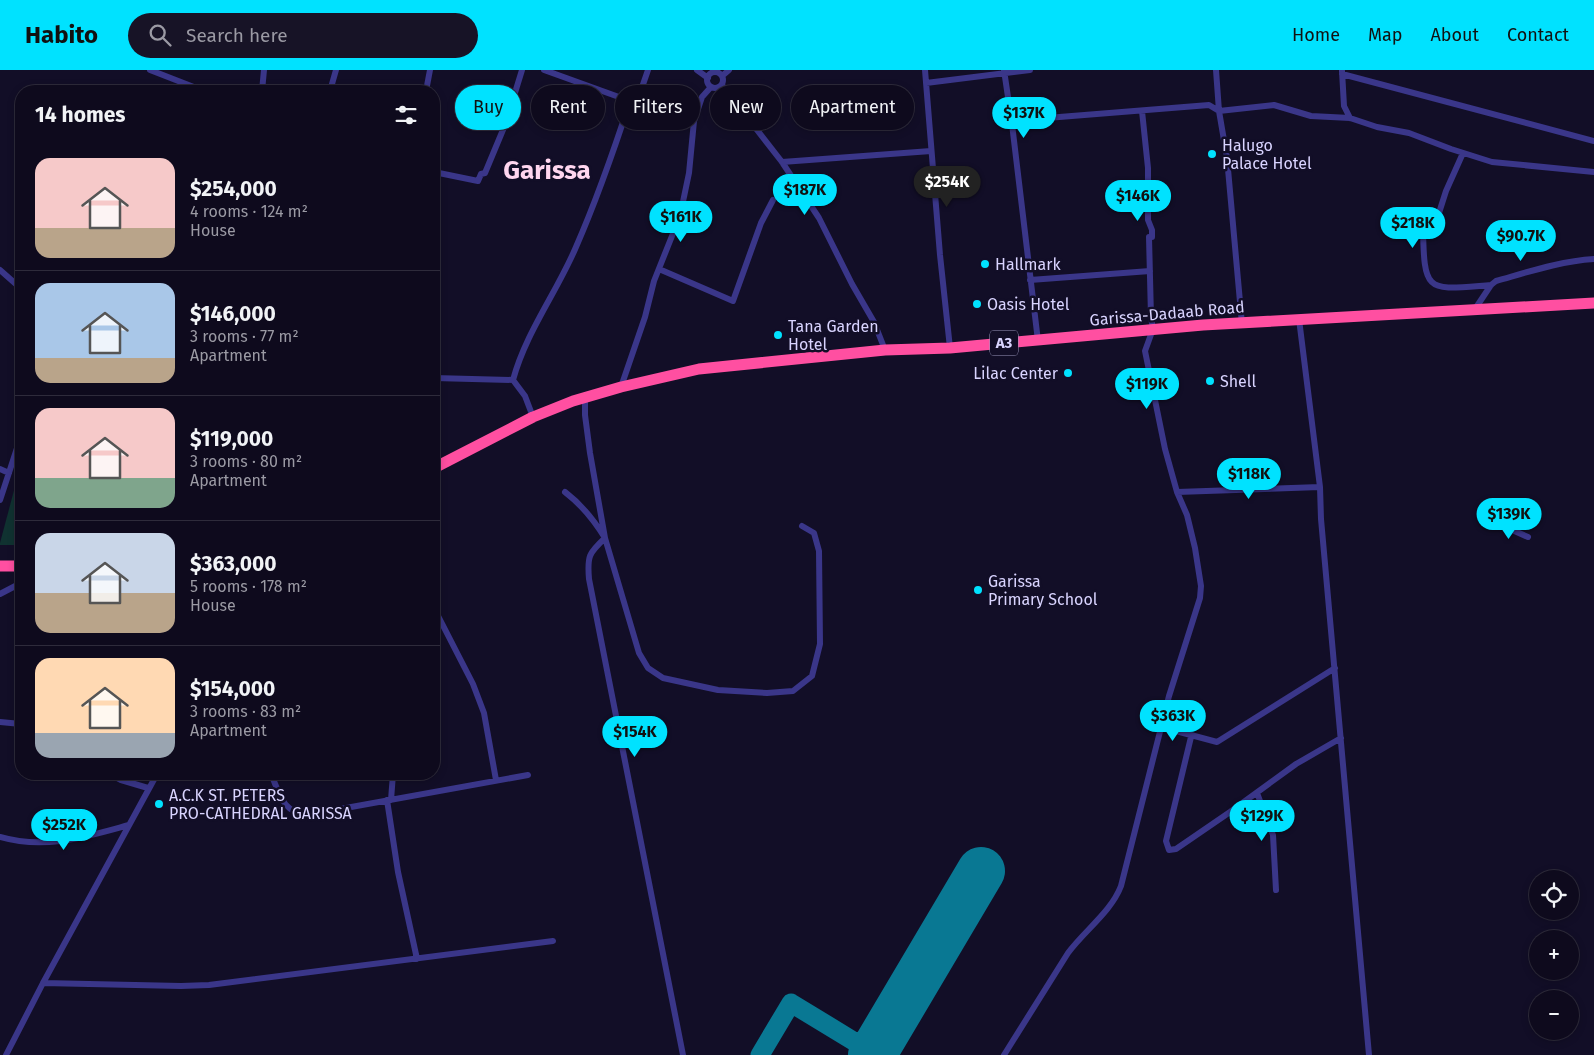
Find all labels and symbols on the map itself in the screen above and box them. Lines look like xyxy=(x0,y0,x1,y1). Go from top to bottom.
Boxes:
pin: $137K xyxy=(989,97,1059,139)
place label: Halugo Palace Hotel xyxy=(1222,136,1312,173)
marker: Halugo Palace Hotel xyxy=(1206,148,1218,160)
district label: Garissa xyxy=(503,155,591,186)
pin: $254K xyxy=(912,166,982,208)
pin: $187K xyxy=(770,174,840,216)
pin: $146K xyxy=(1103,180,1173,222)
pin: $161K xyxy=(646,200,716,243)
pin: $218K xyxy=(1378,206,1448,249)
pin: $90.7K xyxy=(1480,220,1562,262)
place label: Hallmark xyxy=(995,255,1061,274)
marker: Hallmark xyxy=(979,258,991,270)
place label: Oasis Hotel xyxy=(987,295,1070,314)
street label: Garissa-Dadaab Road xyxy=(1089,297,1245,330)
marker: Oasis Hotel xyxy=(971,298,983,310)
place label: Tana Garden Hotel xyxy=(788,317,879,354)
marker: Tana Garden Hotel xyxy=(772,329,784,341)
road number: A3 xyxy=(990,330,1018,356)
place label: Lilac Center xyxy=(973,364,1059,383)
marker: Lilac Center xyxy=(1062,367,1074,379)
pin: $119K xyxy=(1112,368,1182,410)
place label: Shell xyxy=(1220,372,1257,391)
marker: Shell xyxy=(1204,375,1216,387)
pin: $118K xyxy=(1214,458,1284,500)
pin: $139K xyxy=(1474,498,1544,540)
place label: Garissa Primary School xyxy=(988,572,1098,609)
marker: Garissa Primary School xyxy=(972,584,984,596)
pin: $363K xyxy=(1138,700,1208,742)
pin: $154K xyxy=(600,716,670,758)
place label: A.C.K ST. PETERS PRO-CATHEDRAL GARISSA xyxy=(169,786,353,823)
marker: A.C.K ST. PETERS PRO-CATHEDRAL GARISSA xyxy=(153,798,165,810)
pin: $129K xyxy=(1227,800,1297,842)
pin: $252K xyxy=(29,808,99,851)

